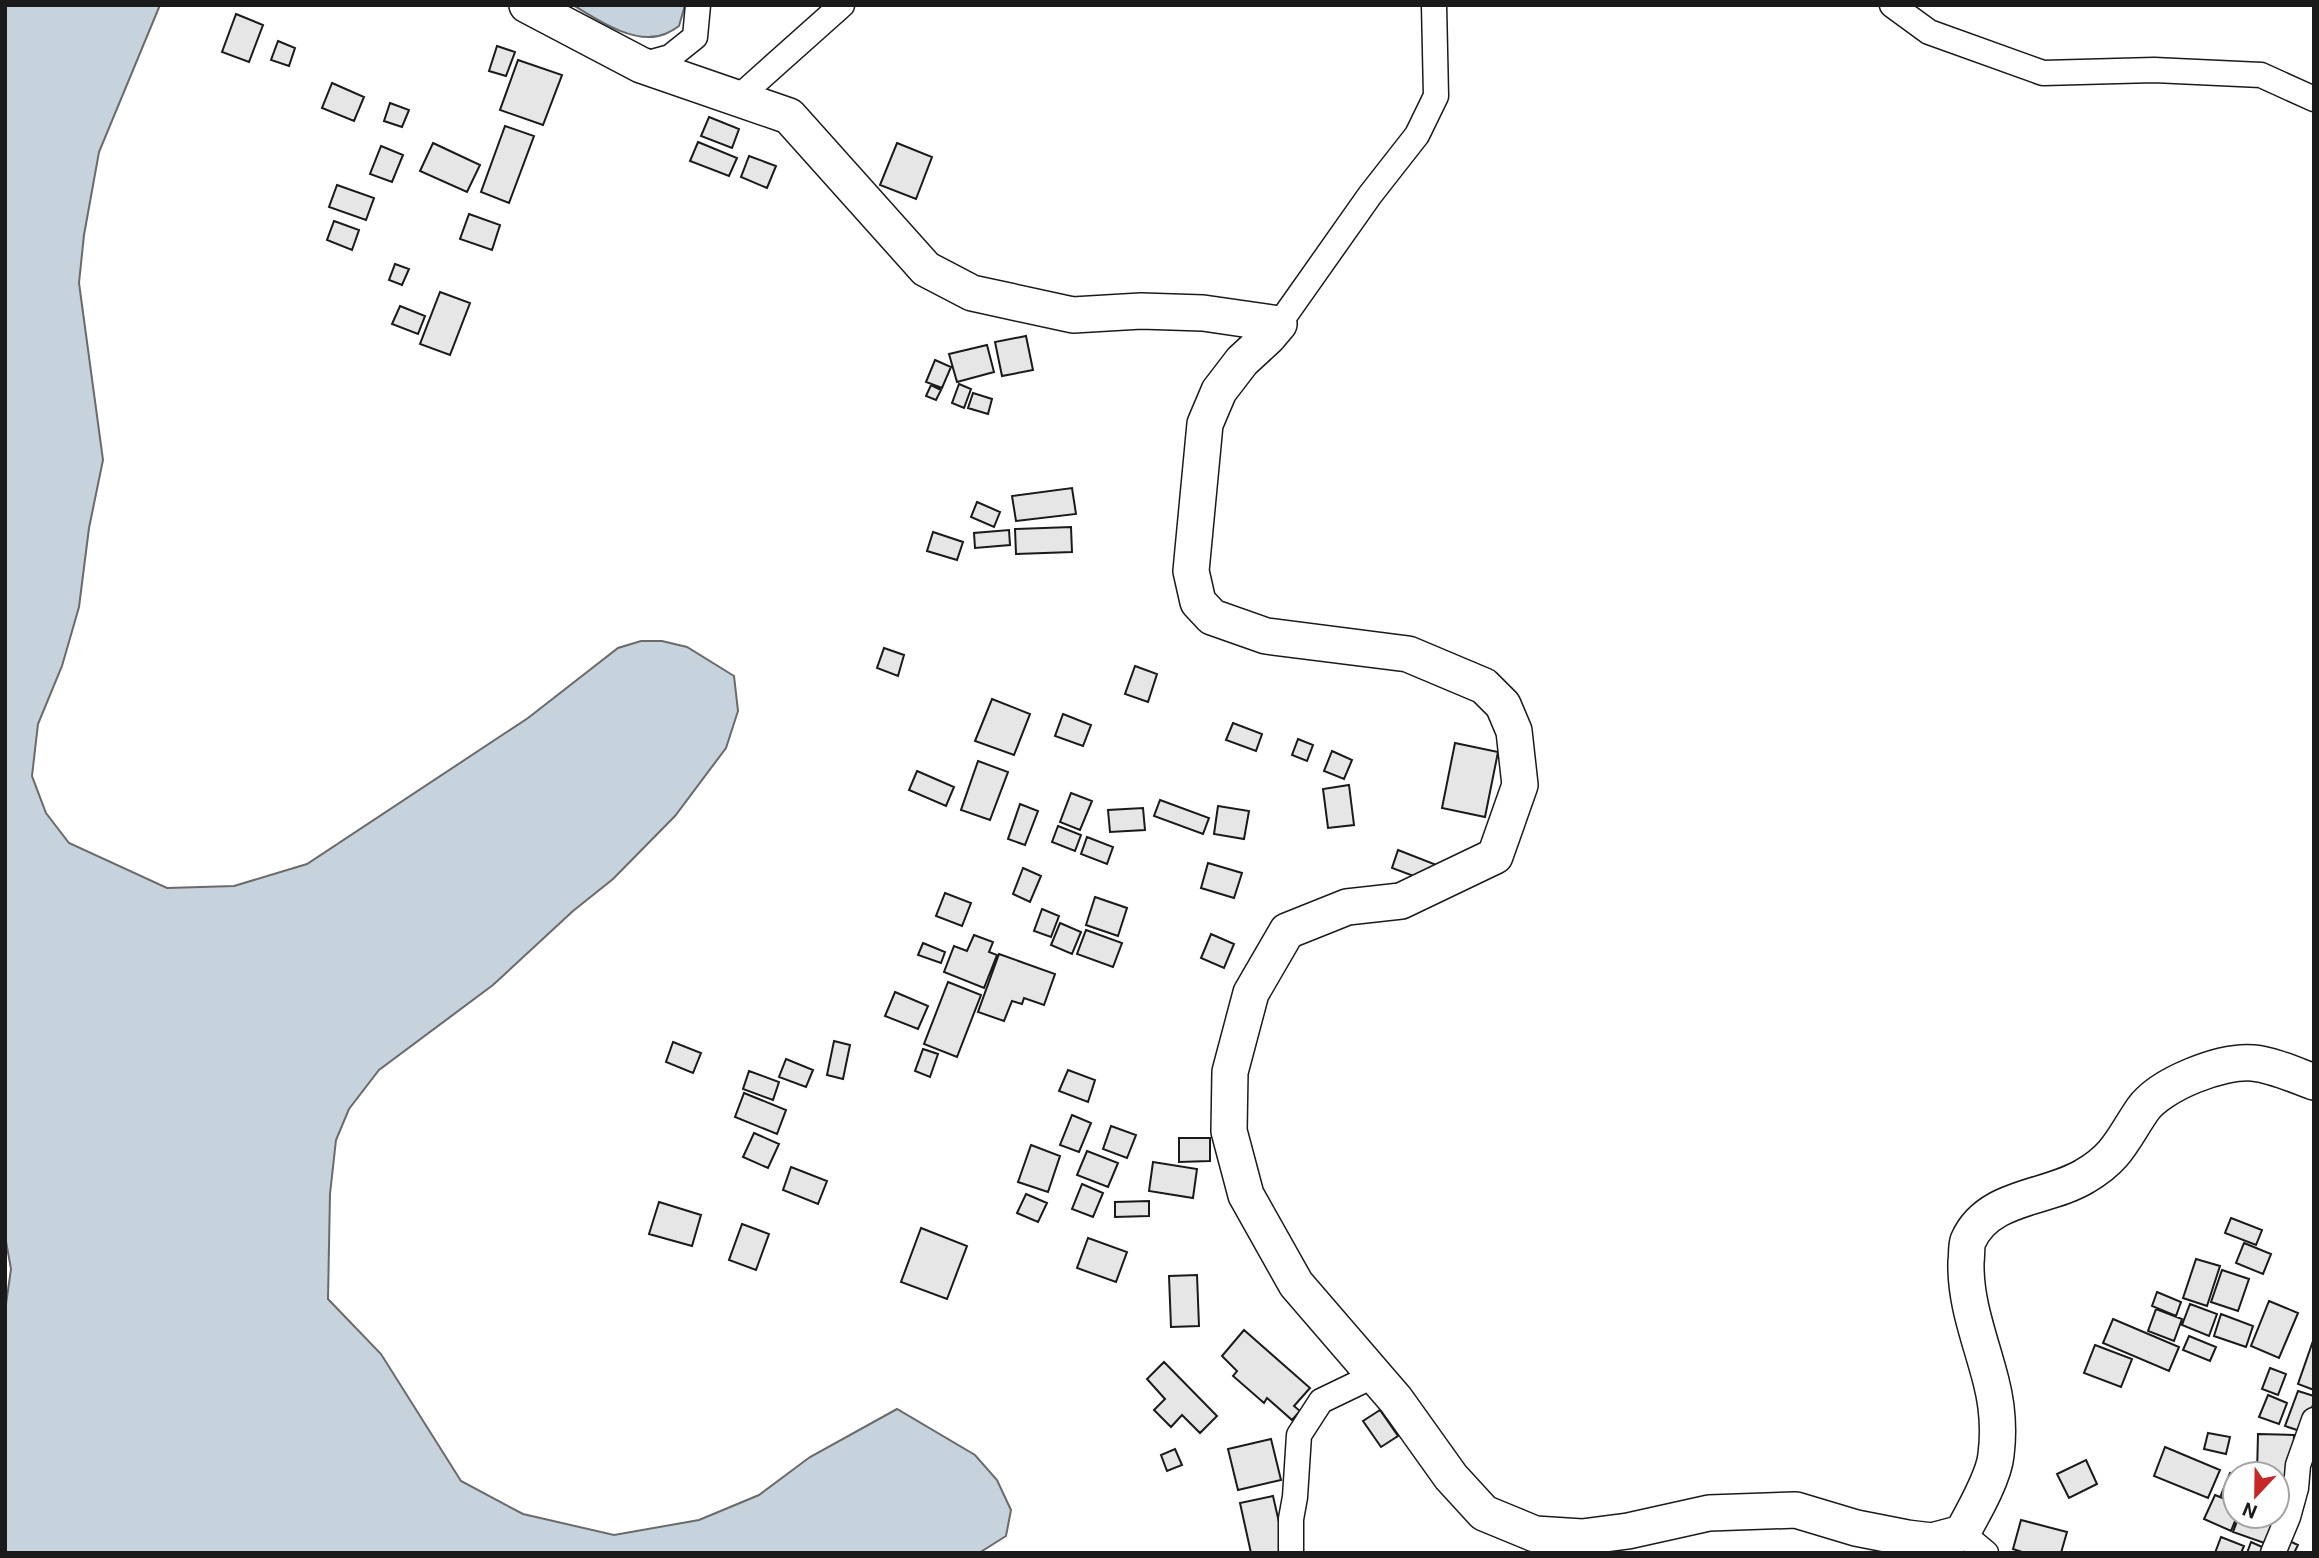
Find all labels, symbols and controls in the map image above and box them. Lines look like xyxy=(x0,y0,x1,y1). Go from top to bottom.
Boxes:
north arrow xyxy=(2221,1460,2291,1530)
text: N xyxy=(2239,1497,2260,1523)

